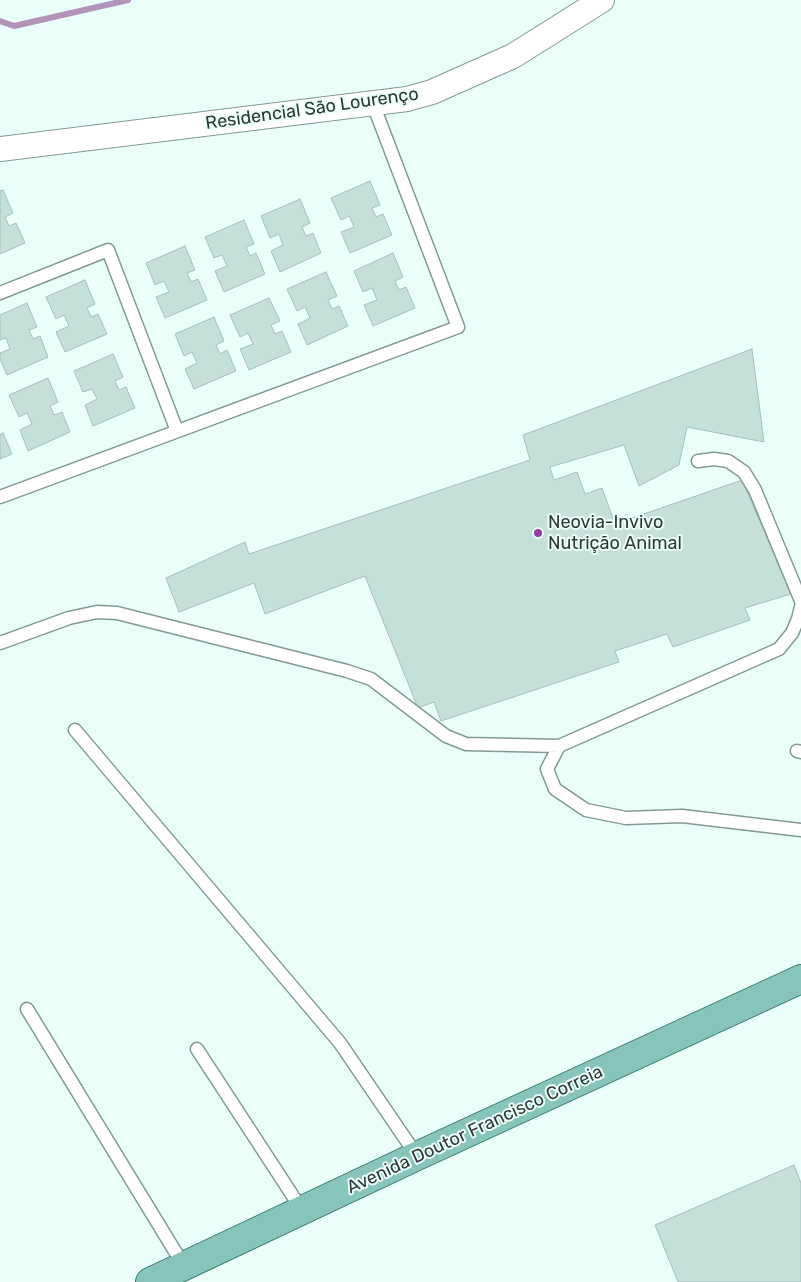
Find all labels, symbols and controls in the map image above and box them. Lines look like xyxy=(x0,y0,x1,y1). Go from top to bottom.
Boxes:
street label: Residencial São Lourenço xyxy=(204,83,420,135)
place label: Neovia-Invivo Nutrição Animal xyxy=(548,512,682,554)
marker: Neovia-Invivo Nutrição Animal xyxy=(532,527,544,539)
street label: Avenida Doutor Francisco Correia xyxy=(344,1061,606,1199)

